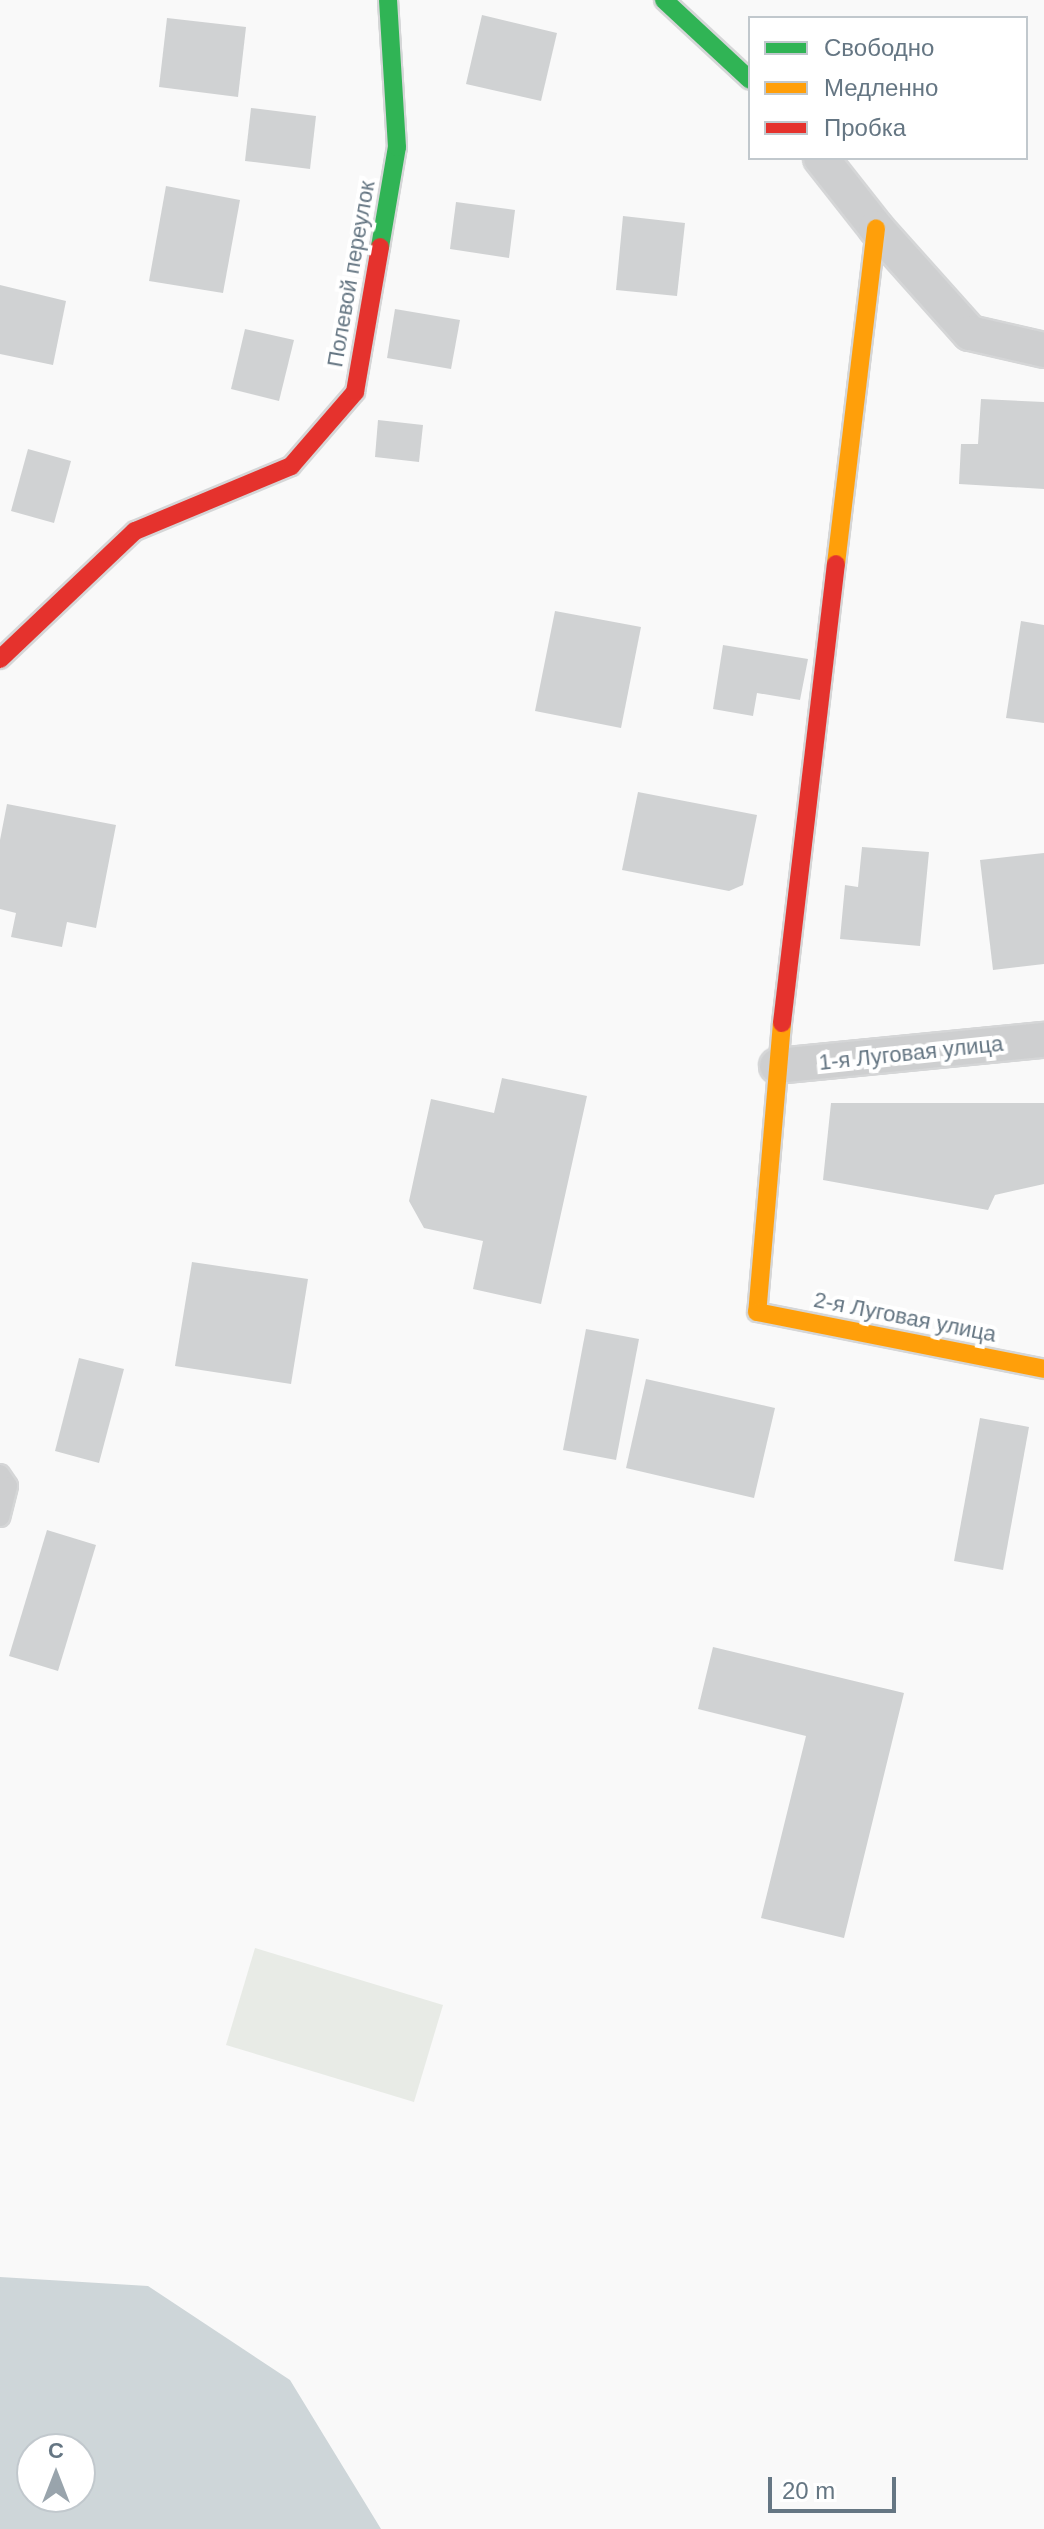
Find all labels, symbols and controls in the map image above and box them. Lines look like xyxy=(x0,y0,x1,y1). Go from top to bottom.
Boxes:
legend xyxy=(748,16,1028,160)
text: Свободно xyxy=(824,34,934,61)
text: Медленно xyxy=(824,74,938,101)
text: Пробка xyxy=(824,114,906,141)
street label: Полевой переулок xyxy=(322,179,380,369)
street label: 1-я Луговая улица xyxy=(818,1030,1004,1076)
street label: 2-я Луговая улица xyxy=(812,1286,998,1348)
north arrow xyxy=(16,2433,96,2513)
text: С xyxy=(48,2438,64,2463)
scale bar xyxy=(772,2461,900,2511)
text: 20 m xyxy=(782,2477,835,2504)

